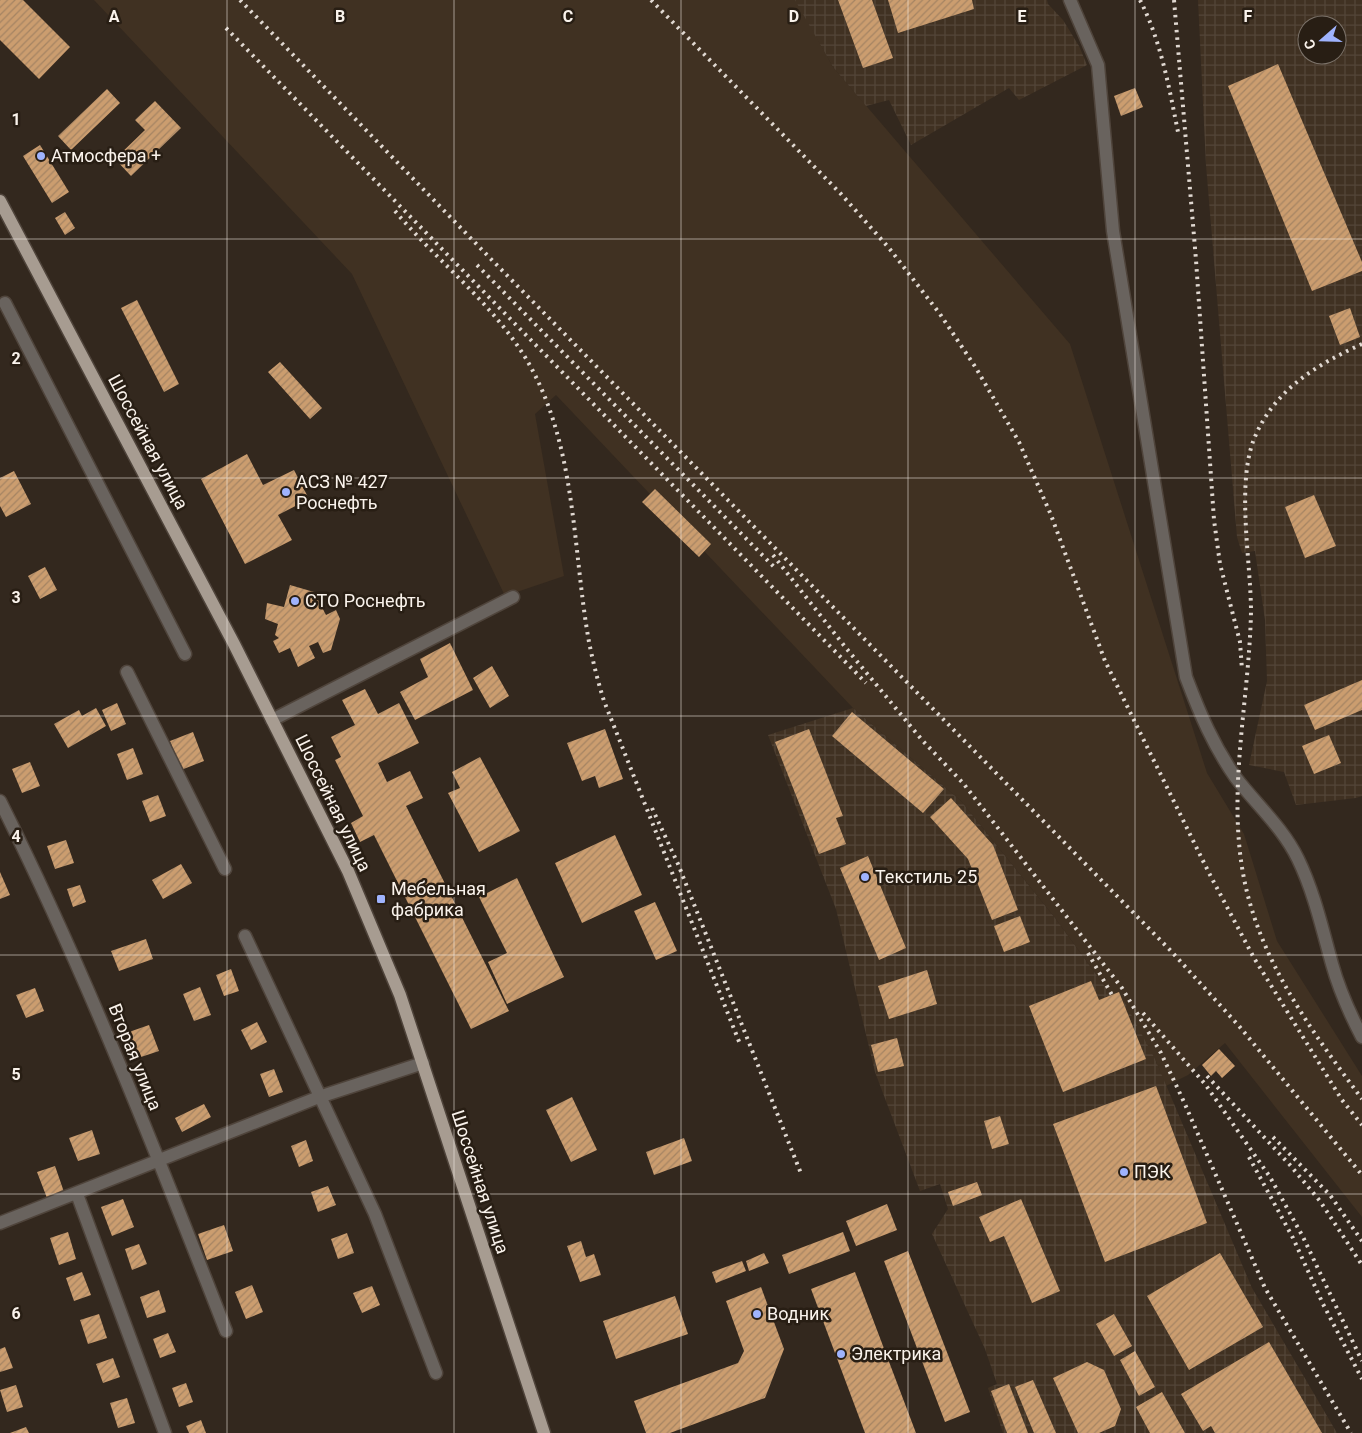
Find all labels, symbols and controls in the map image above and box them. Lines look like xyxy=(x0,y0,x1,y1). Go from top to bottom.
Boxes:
text: A xyxy=(109,7,120,26)
text: B xyxy=(335,7,345,26)
text: C xyxy=(563,7,573,26)
text: D xyxy=(789,7,799,26)
text: E xyxy=(1018,7,1027,26)
text: F xyxy=(1244,7,1253,26)
north arrow xyxy=(1297,15,1347,65)
text: С xyxy=(1301,37,1319,51)
text: 1 xyxy=(11,110,21,129)
place label: Атмосфера + xyxy=(51,145,161,166)
marker: Атмосфера + xyxy=(35,150,47,162)
text: 2 xyxy=(11,349,21,368)
street label: Шоссейная улица xyxy=(104,371,193,513)
place label: АСЗ № 427 Роснефть xyxy=(296,471,388,513)
marker: АСЗ № 427 Роснефть xyxy=(280,486,292,498)
text: 3 xyxy=(11,588,21,607)
place label: СТО Роснефть xyxy=(305,590,425,611)
marker: СТО Роснефть xyxy=(289,595,301,607)
street label: Шоссейная улица xyxy=(291,731,376,875)
text: 4 xyxy=(11,827,21,846)
place label: Текстиль 25 xyxy=(875,866,977,887)
marker: Текстиль 25 xyxy=(859,871,871,883)
place label: Мебельная фабрика xyxy=(391,878,486,920)
marker: Мебельная фабрика xyxy=(375,893,387,905)
street label: Вторая улица xyxy=(104,1000,166,1113)
text: 5 xyxy=(11,1065,21,1084)
street label: Шоссейная улица xyxy=(447,1107,514,1256)
place label: ПЭК xyxy=(1134,1161,1171,1182)
marker: ПЭК xyxy=(1118,1166,1130,1178)
place label: Водник xyxy=(767,1303,829,1324)
text: 6 xyxy=(11,1304,21,1323)
marker: Водник xyxy=(751,1308,763,1320)
place label: Электрика xyxy=(851,1343,941,1364)
marker: Электрика xyxy=(835,1348,847,1360)

